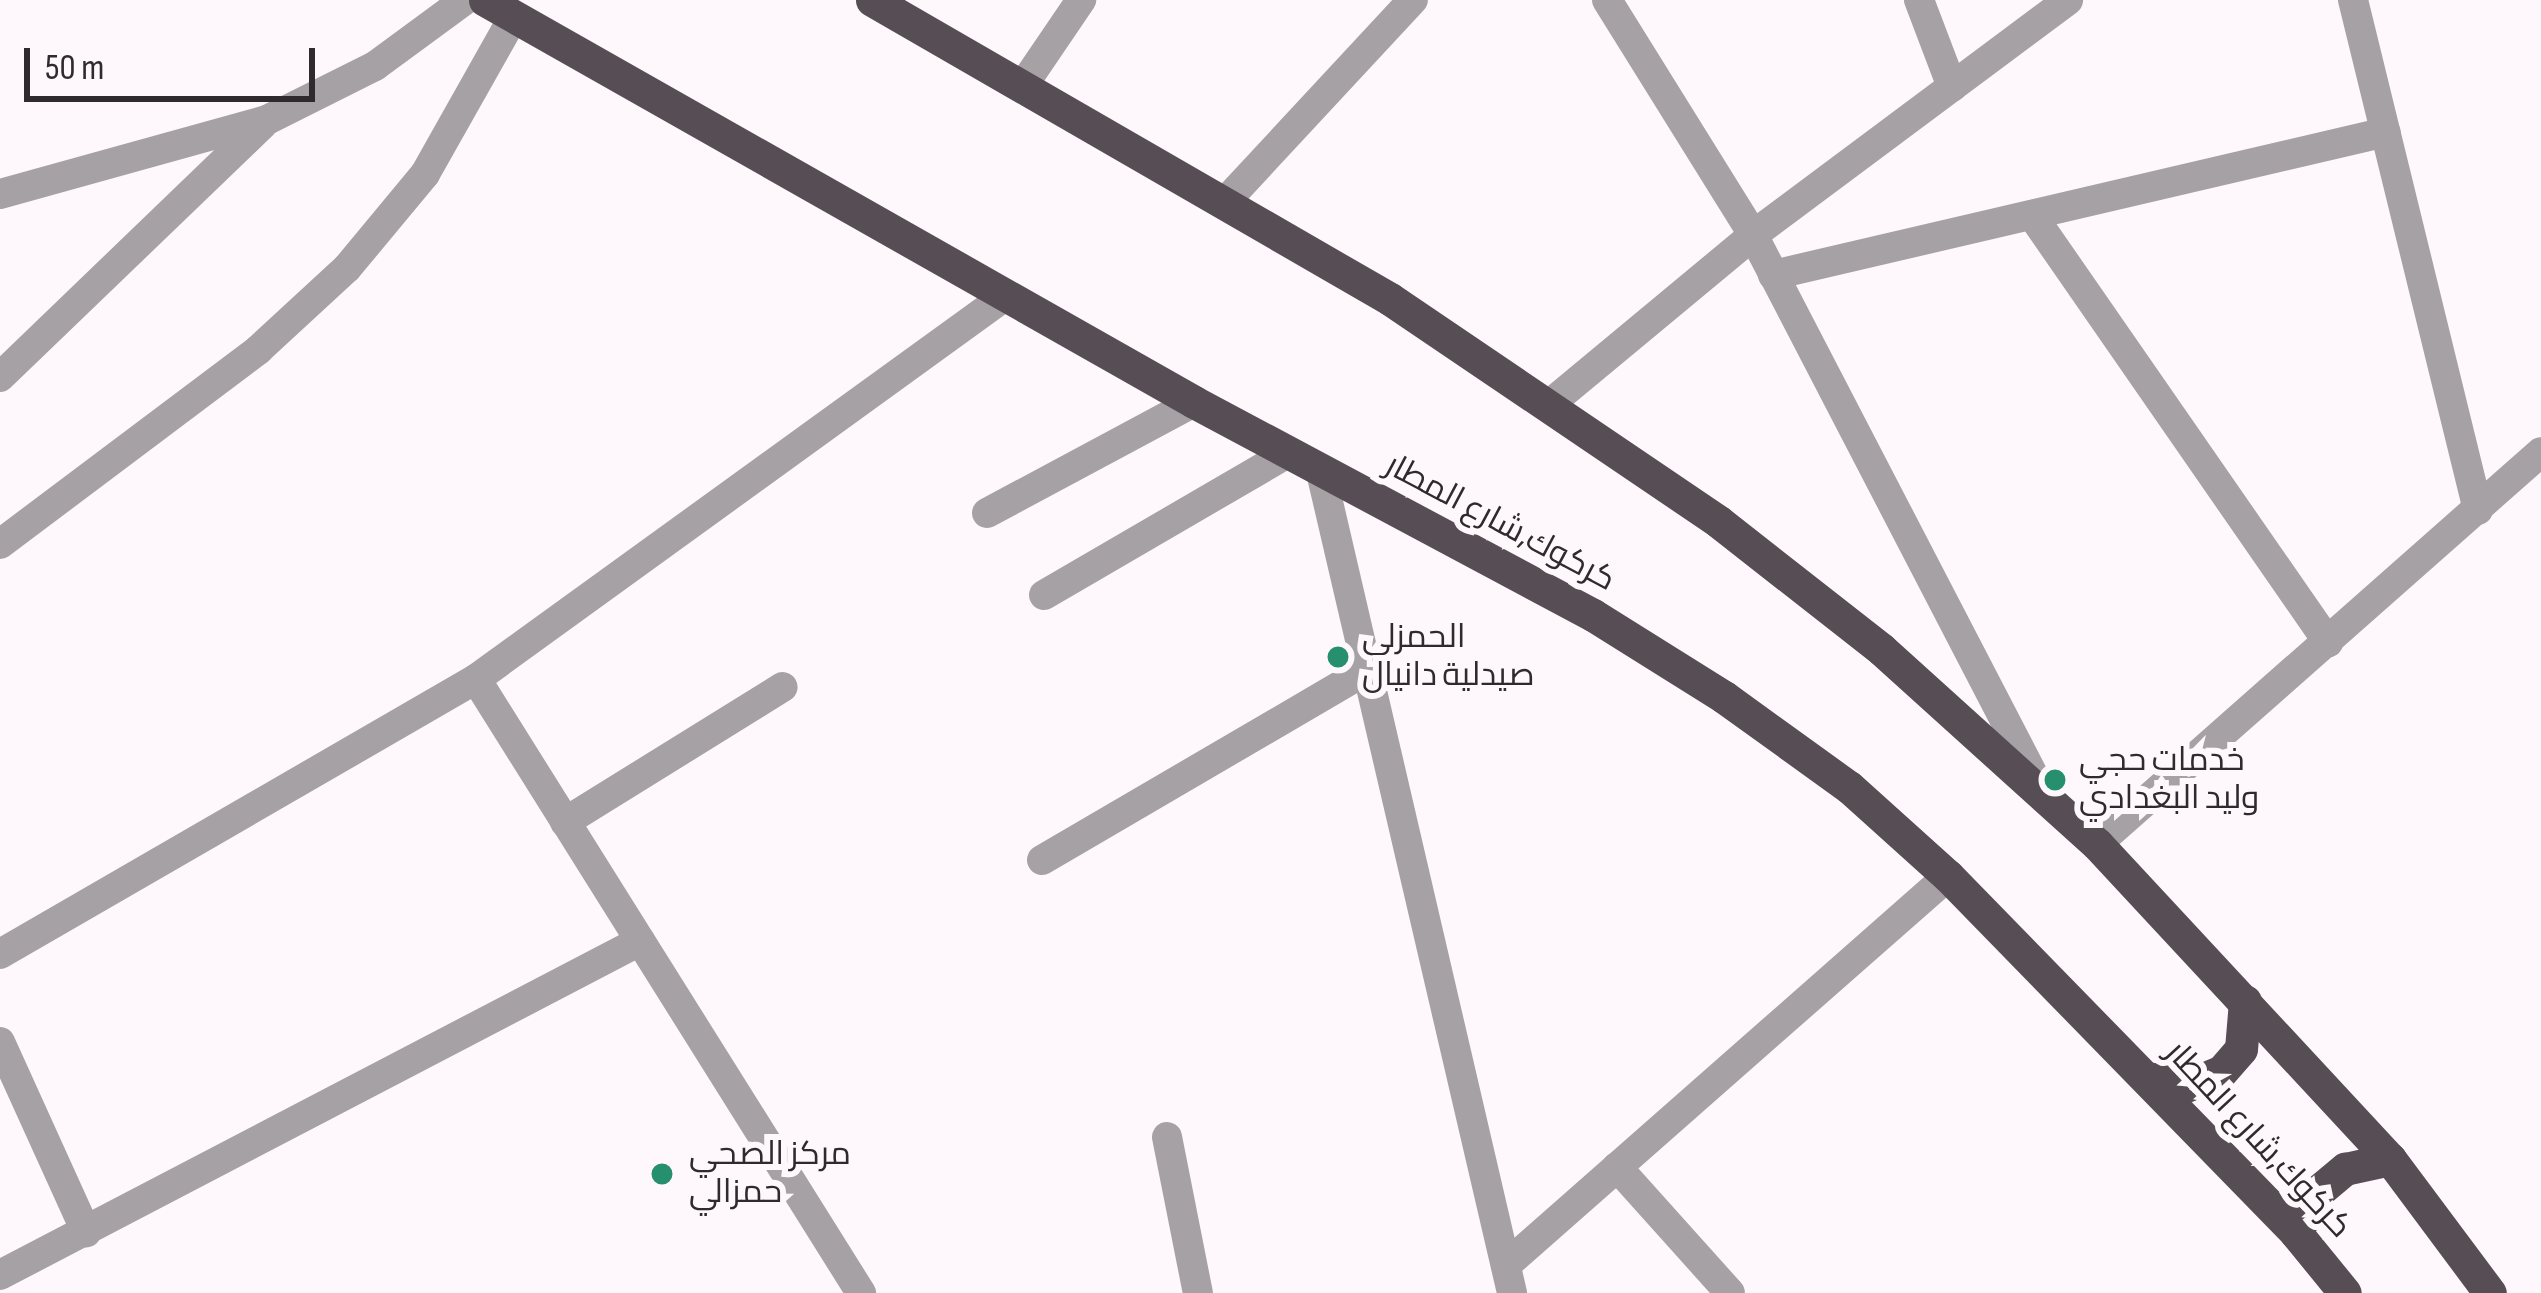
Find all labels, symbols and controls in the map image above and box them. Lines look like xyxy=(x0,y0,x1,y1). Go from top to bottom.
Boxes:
scale bar xyxy=(30,24,321,98)
text: 50 m xyxy=(45,47,104,90)
street label: كركوك,شارع المطار xyxy=(1378,446,1622,600)
place label: الحمزلي صيدلية دانيال xyxy=(1362,618,1535,696)
marker: الحمزلي صيدلية دانيال xyxy=(1325,644,1351,670)
place label: خدمات حجي وليد البغدادي xyxy=(2079,741,2259,819)
marker: خدمات حجي وليد البغدادي xyxy=(2042,767,2068,793)
street label: كركوك,شارع المطار xyxy=(2157,1033,2359,1247)
place label: مركز الصحي حمزالي xyxy=(689,1135,851,1213)
marker: مركز الصحي حمزالي xyxy=(646,1158,678,1190)

